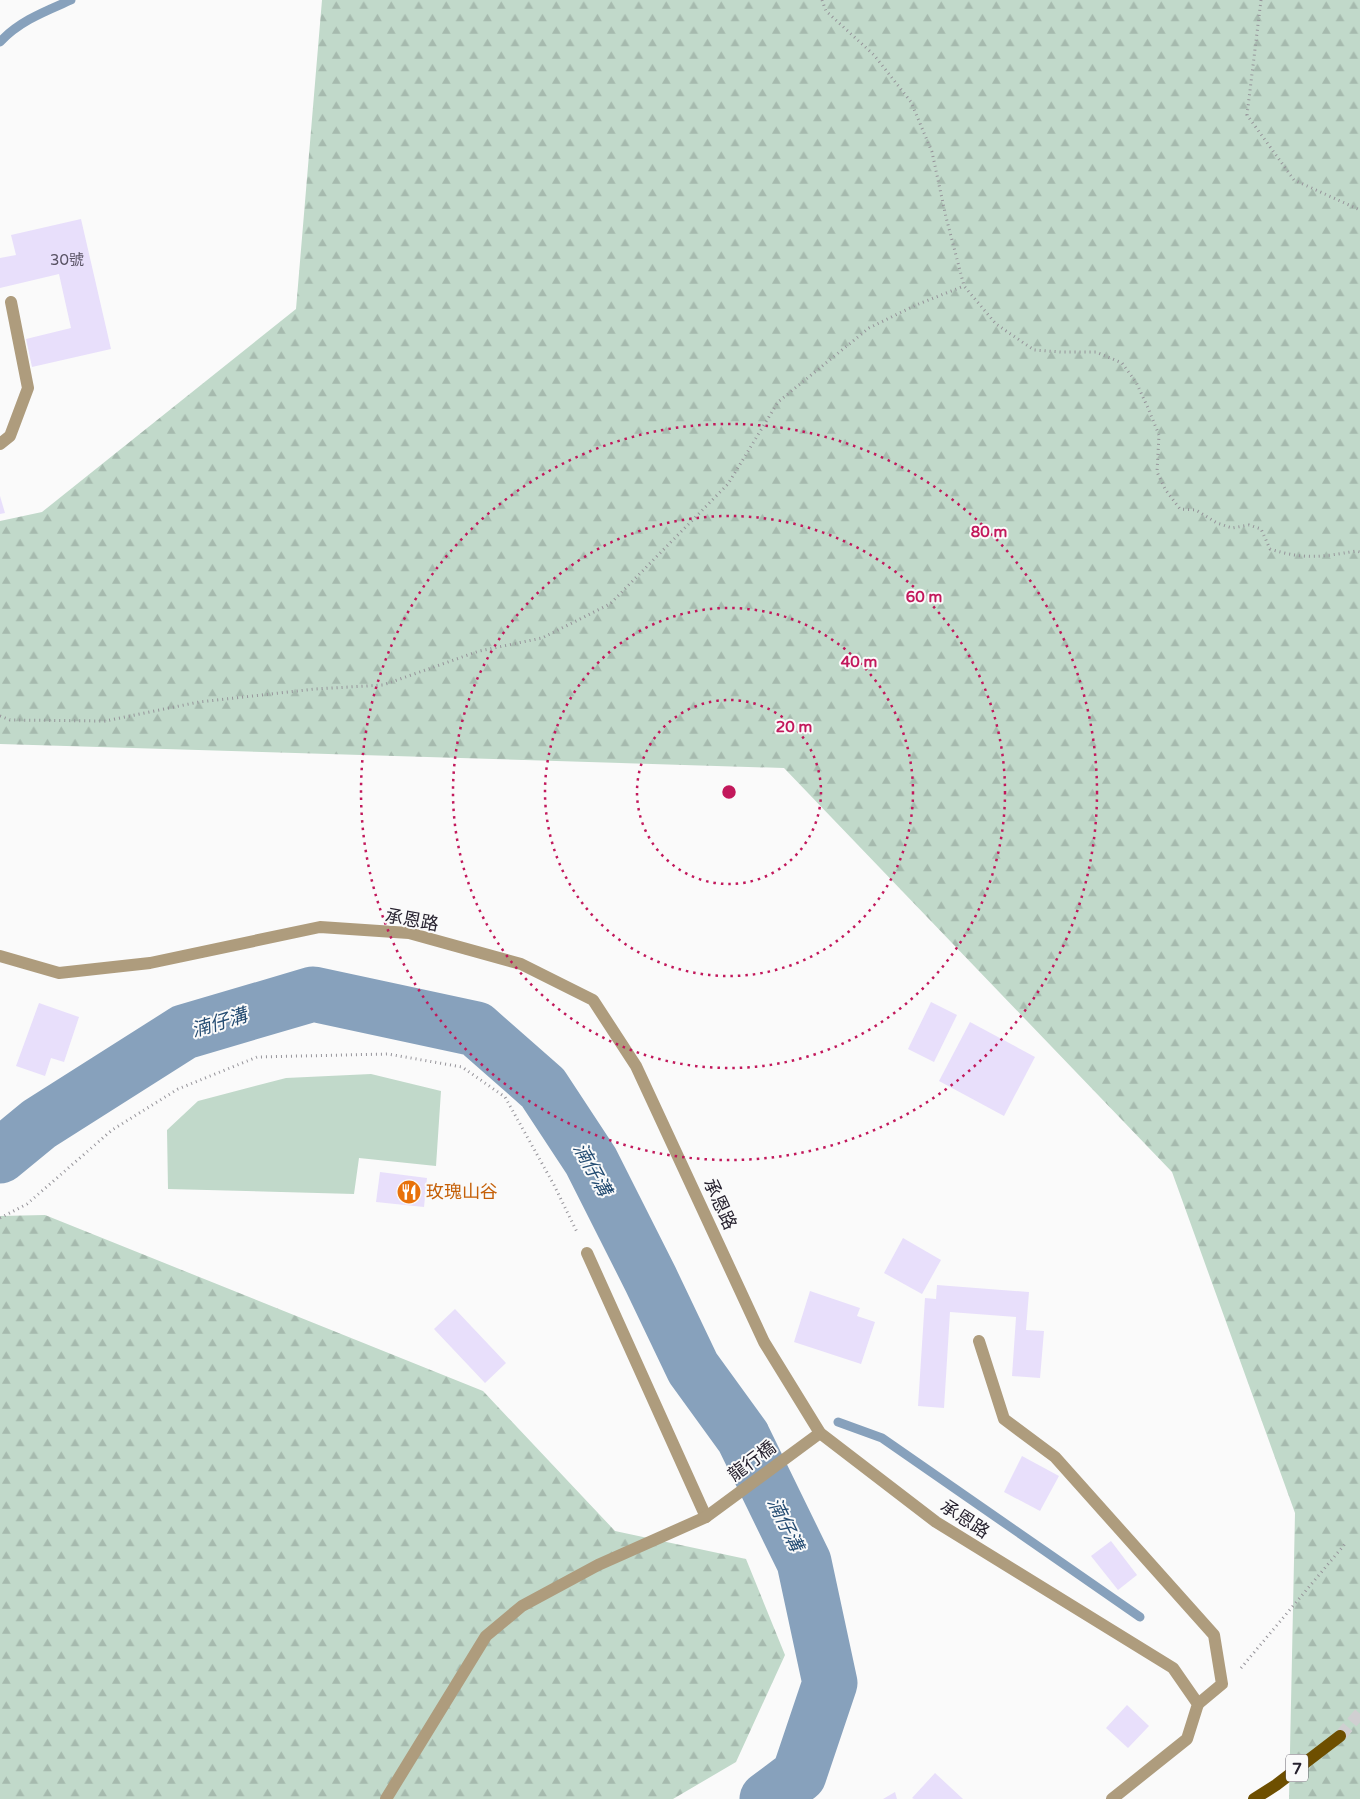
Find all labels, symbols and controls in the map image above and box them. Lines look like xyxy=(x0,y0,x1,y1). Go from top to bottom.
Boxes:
house number: 30號 xyxy=(50,251,84,269)
text: 80 m xyxy=(971,523,1007,541)
text: 60 m xyxy=(906,588,942,606)
text: 40 m xyxy=(841,653,877,671)
text: 20 m xyxy=(776,718,812,736)
centre of rings xyxy=(720,783,738,801)
street label: 承恩路 xyxy=(384,904,440,936)
water label: 湳仔溝 xyxy=(189,1003,253,1042)
water label: 湳仔溝 xyxy=(569,1139,617,1202)
street label: 承恩路 xyxy=(699,1175,741,1233)
restaurant icon: 玫瑰山谷 xyxy=(396,1179,422,1205)
place label: 玫瑰山谷 xyxy=(426,1181,498,1203)
street label: 龍行橋 xyxy=(724,1436,780,1486)
water label: 湳仔溝 xyxy=(763,1494,809,1558)
street label: 承恩路 xyxy=(936,1495,994,1543)
road number: 7 xyxy=(1286,1755,1308,1782)

